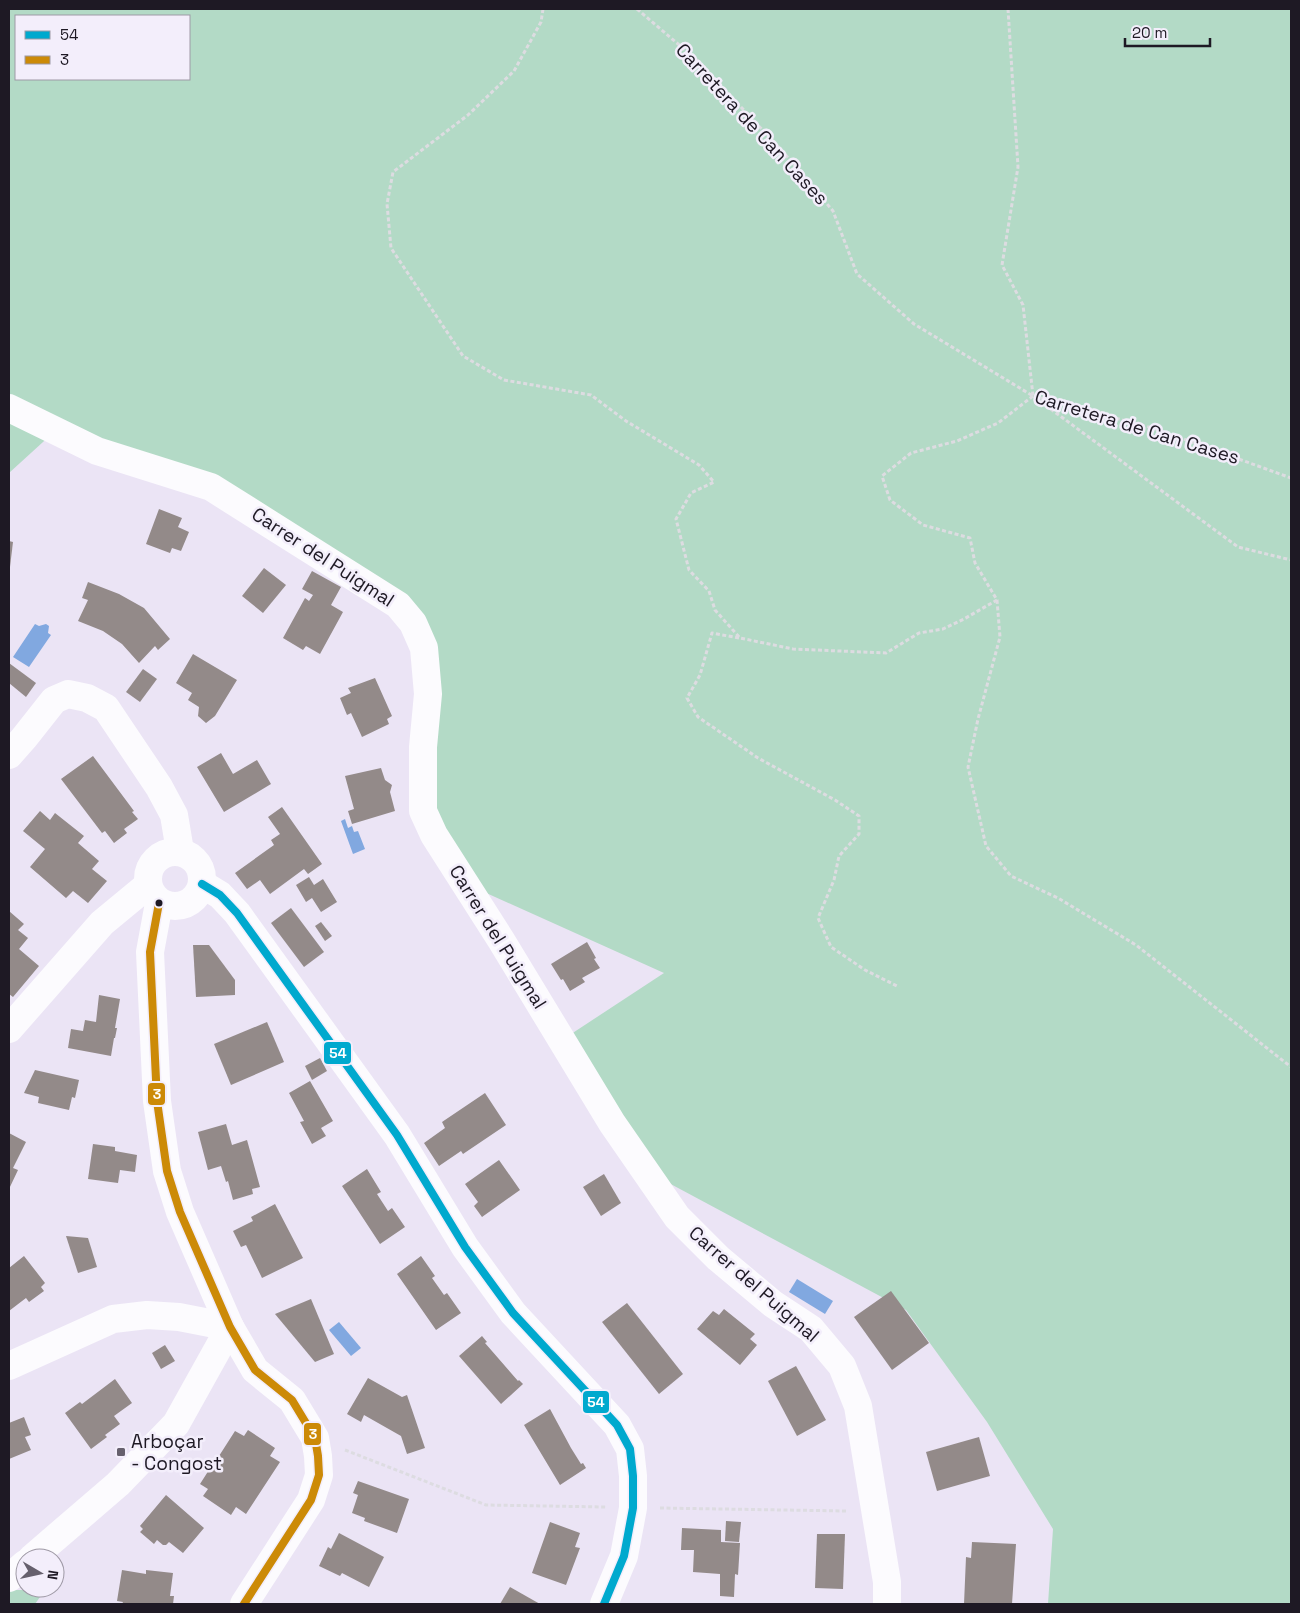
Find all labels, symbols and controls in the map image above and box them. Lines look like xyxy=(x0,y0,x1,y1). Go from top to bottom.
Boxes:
legend xyxy=(15,15,190,80)
scale bar xyxy=(1125,15,1210,47)
text: 20 m xyxy=(1132,23,1167,42)
text: 54 xyxy=(60,25,78,44)
street label: Carretera de Can Cases xyxy=(670,38,834,210)
text: 3 xyxy=(60,50,69,69)
street label: Carretera de Can Cases xyxy=(1032,384,1242,470)
street label: Carrer del Puigmal xyxy=(247,502,399,612)
street label: Carrer del Puigmal xyxy=(444,860,552,1014)
unlabelled marker xyxy=(154,898,164,908)
line badge: 54 xyxy=(323,1041,352,1065)
text: 54 xyxy=(329,1044,347,1062)
line badge: 3 xyxy=(147,1082,166,1106)
text: 3 xyxy=(153,1085,161,1103)
street label: Carrer del Puigmal xyxy=(683,1220,825,1348)
line badge: 54 xyxy=(582,1390,610,1414)
text: 54 xyxy=(587,1393,605,1411)
line badge: 3 xyxy=(303,1422,322,1446)
text: 3 xyxy=(309,1425,317,1443)
place label: Arboçar - Congost xyxy=(131,1429,222,1476)
marker: Arboçar - Congost xyxy=(115,1446,127,1458)
north arrow xyxy=(15,1548,65,1598)
text: N xyxy=(43,1569,62,1581)

